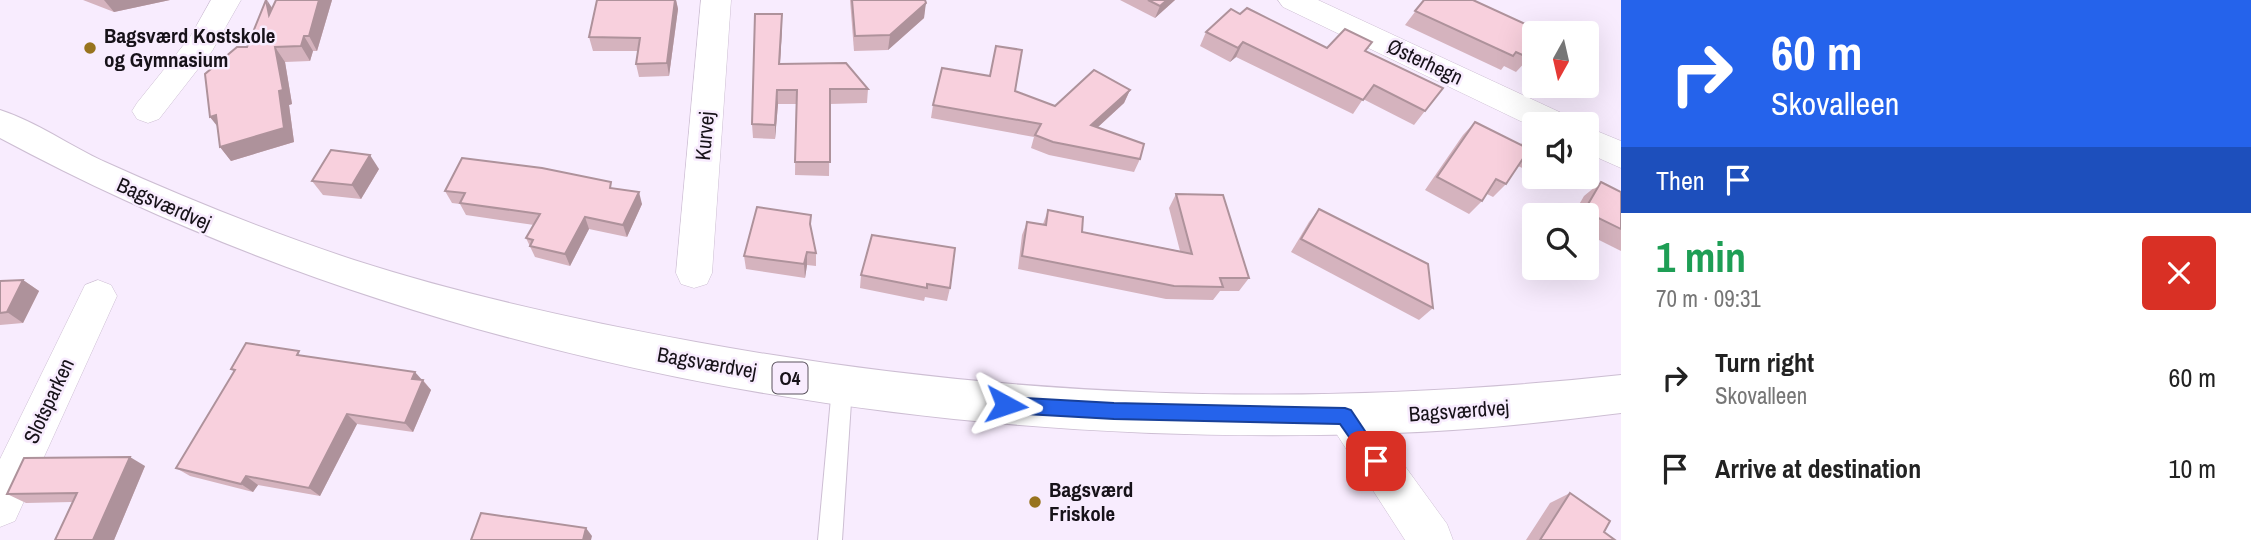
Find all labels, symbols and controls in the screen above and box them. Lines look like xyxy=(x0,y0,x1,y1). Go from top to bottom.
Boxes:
text: 60 m xyxy=(1771,19,1863,85)
place label: Bagsværd Kostskole og Gymnasium xyxy=(104,21,275,74)
north arrow xyxy=(1522,21,1600,98)
map controls xyxy=(1522,21,1599,280)
icon: right xyxy=(1656,28,1747,119)
street label: Østerhegn xyxy=(1383,31,1468,92)
marker: Bagsværd Kostskole og Gymnasium xyxy=(82,40,98,56)
text: Skovalleen xyxy=(1771,82,1899,125)
street label: Kurvej xyxy=(688,110,721,162)
button: sound xyxy=(1522,112,1599,189)
icon: arrive xyxy=(1719,161,1757,199)
text: Then xyxy=(1656,163,1705,198)
street label: Bagsværdvej xyxy=(112,170,216,237)
button: search xyxy=(1522,203,1599,280)
text: 1 min xyxy=(1656,229,1746,285)
button: close xyxy=(2142,236,2216,310)
text: 70 m · 09:31 xyxy=(1656,283,1761,314)
street label: Bagsværdvej xyxy=(655,340,759,386)
text: Turn right xyxy=(1715,345,1814,380)
street label: Slotsparken xyxy=(16,353,81,448)
icon: right xyxy=(1656,359,1694,397)
text: 60 m xyxy=(2169,360,2216,395)
road number: O4 xyxy=(772,362,808,394)
position arrow xyxy=(969,368,1043,442)
text: Skovalleen xyxy=(1715,380,1807,411)
street label: Bagsværdvej xyxy=(1408,393,1510,428)
pin xyxy=(1346,431,1406,491)
icon: arrive xyxy=(1357,442,1395,480)
icon: arrive xyxy=(1656,450,1694,488)
text: Arrive at destination xyxy=(1715,451,1921,486)
text: 10 m xyxy=(2169,451,2216,486)
place label: Bagsværd Friskole xyxy=(1049,475,1133,528)
marker: Bagsværd Friskole xyxy=(1027,494,1043,510)

